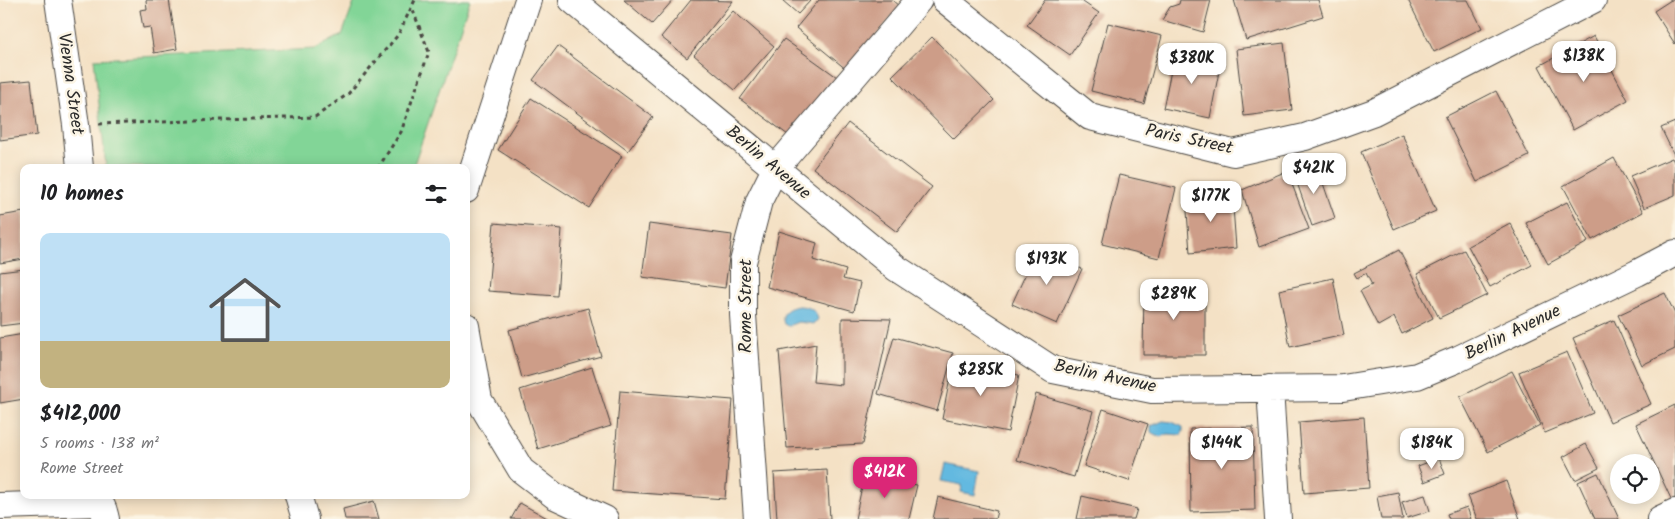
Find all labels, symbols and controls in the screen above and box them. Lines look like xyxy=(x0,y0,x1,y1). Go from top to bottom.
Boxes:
street label: Vienna Street xyxy=(49,31,92,138)
pin: $138K xyxy=(1549,41,1619,83)
pin: $380K xyxy=(1157,42,1227,85)
text: $138K xyxy=(1563,44,1605,69)
text: $380K xyxy=(1169,46,1215,71)
street label: Paris Street xyxy=(1142,117,1237,164)
street label: Berlin Avenue xyxy=(719,118,817,208)
pin: $421K xyxy=(1279,152,1349,195)
text: $421K xyxy=(1293,156,1335,181)
text: 10 homes xyxy=(40,178,124,211)
icon: filters xyxy=(422,180,450,208)
pin: $177K xyxy=(1176,180,1246,223)
text: $177K xyxy=(1191,184,1231,209)
pin: $193K xyxy=(1012,244,1082,286)
text: $193K xyxy=(1027,247,1067,272)
street label: Rome Street xyxy=(732,258,761,353)
icon: home xyxy=(200,265,290,355)
pin: $289K xyxy=(1139,278,1209,321)
text: $289K xyxy=(1151,282,1197,307)
street label: Berlin Avenue xyxy=(1460,297,1566,369)
street label: Berlin Avenue xyxy=(1051,352,1159,402)
pin: $285K xyxy=(946,354,1016,397)
text: $285K xyxy=(958,358,1004,383)
text: $412,000 xyxy=(40,398,120,431)
pin: $144K xyxy=(1187,428,1257,470)
pin: $184K xyxy=(1397,428,1467,470)
text: 5 rooms · 138 m² xyxy=(40,431,159,456)
text: $144K xyxy=(1201,431,1243,456)
text: $184K xyxy=(1411,431,1453,456)
map controls xyxy=(1610,454,1660,504)
button: locate xyxy=(1610,454,1660,504)
text: Rome Street xyxy=(40,456,124,481)
pin: $412K xyxy=(850,456,920,499)
text: $412K xyxy=(864,460,906,485)

